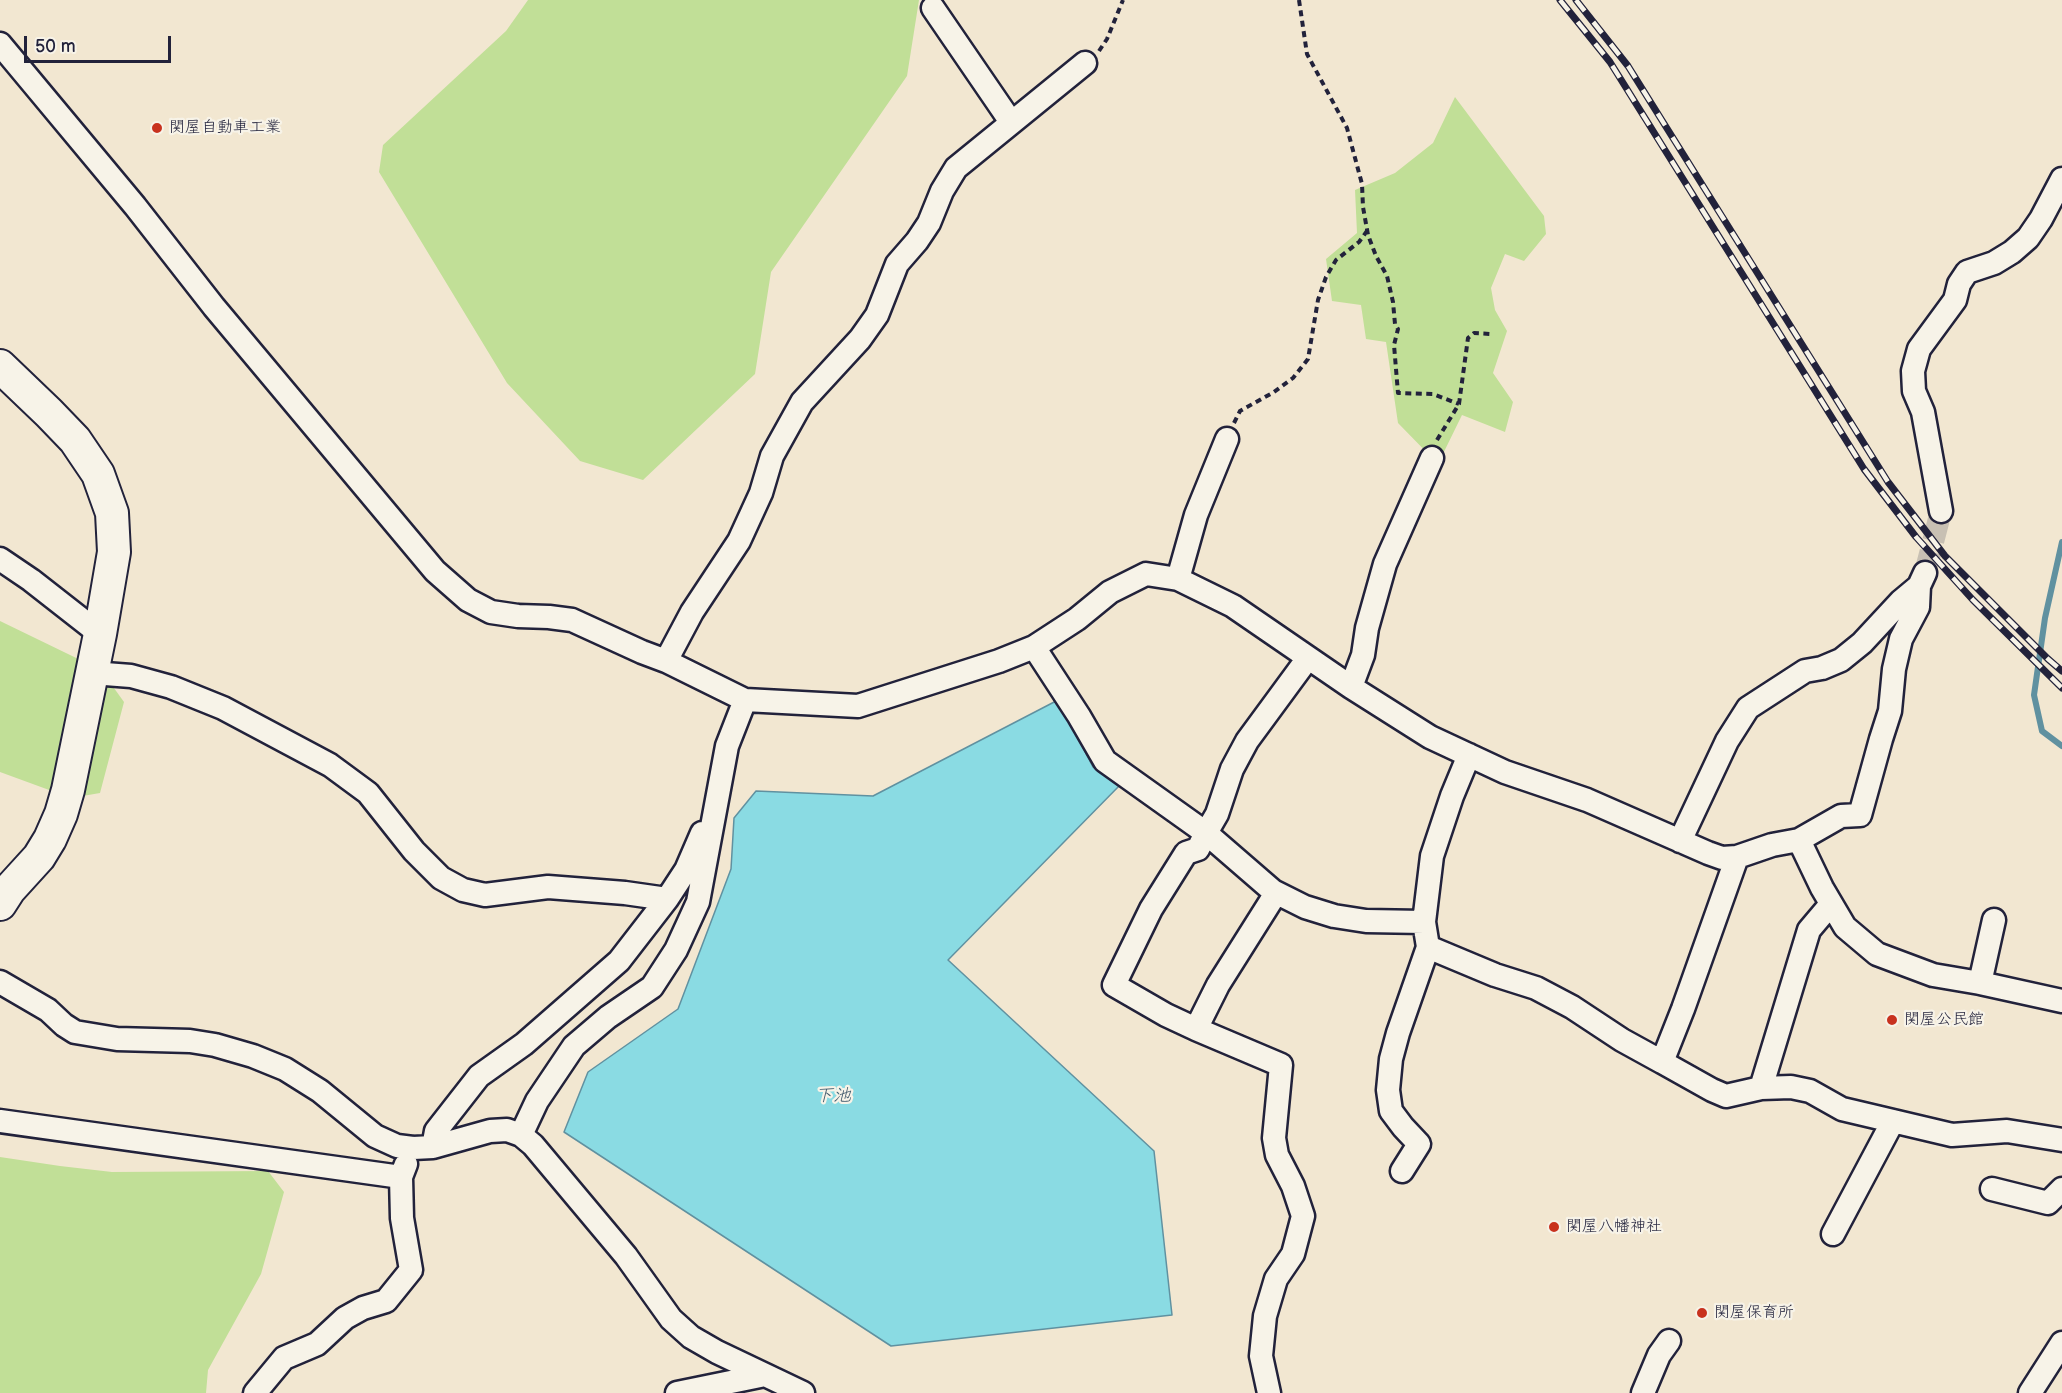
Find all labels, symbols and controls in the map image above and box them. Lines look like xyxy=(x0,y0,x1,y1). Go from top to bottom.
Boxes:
scale bar xyxy=(27,24,174,62)
text: 50 m xyxy=(35,36,76,57)
place label: 関屋自動車工業 xyxy=(169,118,281,138)
marker: 関屋自動車工業 xyxy=(150,121,164,135)
place label: 関屋公民館 xyxy=(1904,1010,1984,1030)
marker: 関屋公民館 xyxy=(1885,1013,1899,1027)
water label: 下池 xyxy=(815,1085,851,1107)
place label: 関屋八幡神社 xyxy=(1566,1217,1662,1237)
marker: 関屋八幡神社 xyxy=(1547,1220,1561,1234)
place label: 関屋保育所 xyxy=(1714,1303,1794,1323)
marker: 関屋保育所 xyxy=(1695,1306,1709,1320)

